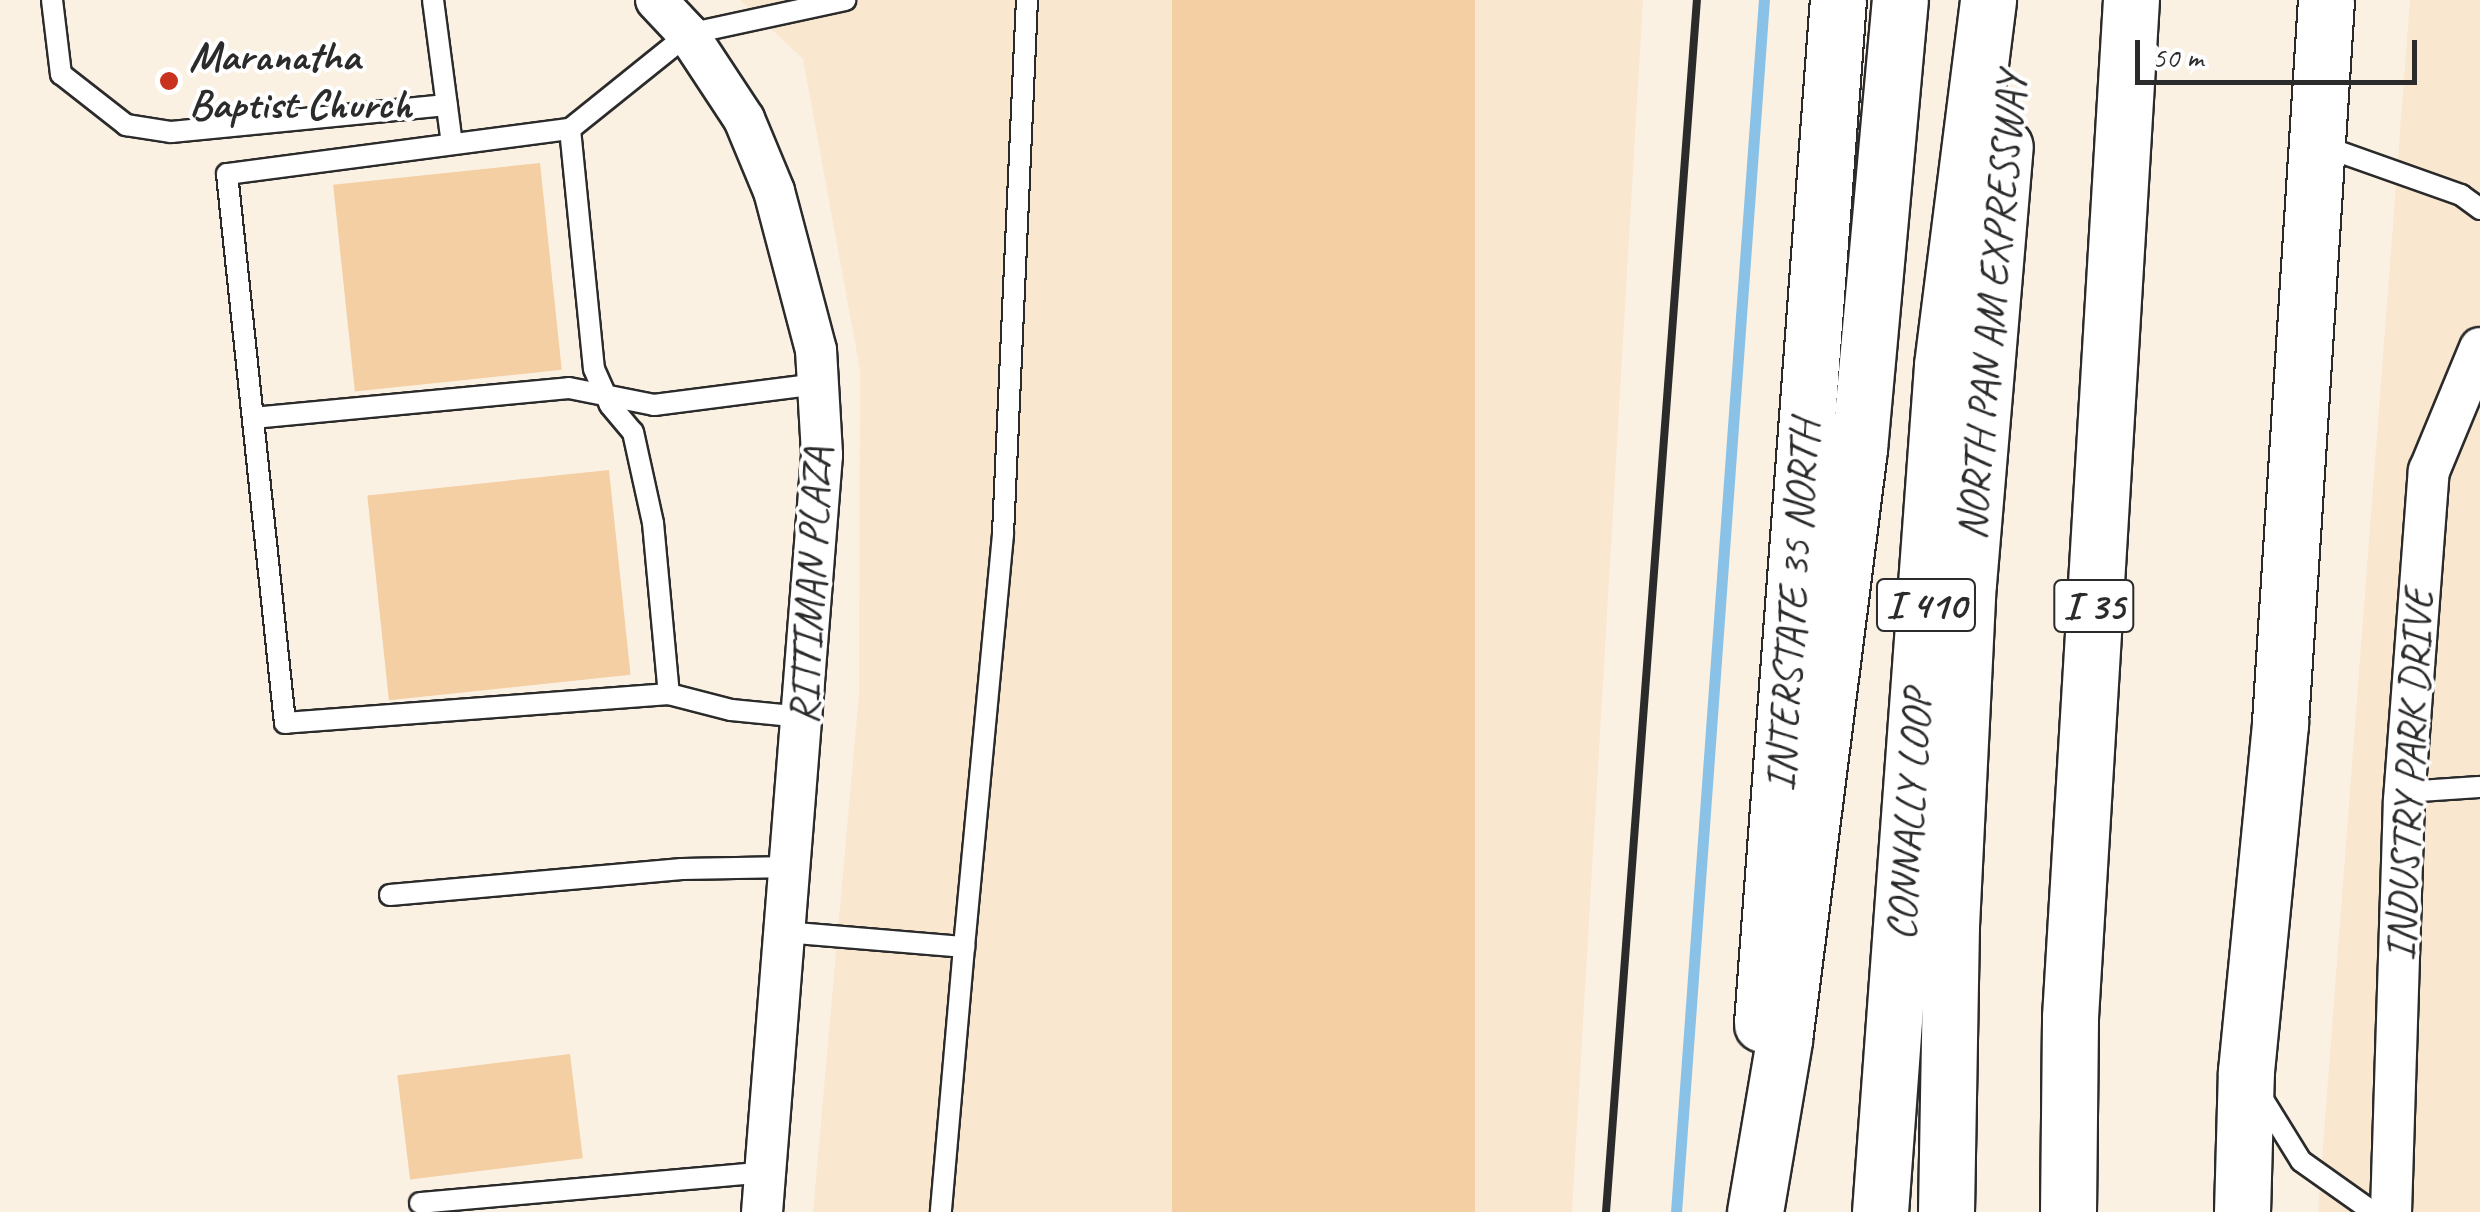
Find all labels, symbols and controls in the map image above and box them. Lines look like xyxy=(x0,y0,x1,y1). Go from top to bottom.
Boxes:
scale bar xyxy=(2140,20,2422,82)
place label: Maranatha Baptist Church xyxy=(189,32,413,130)
text: 50 m xyxy=(2152,38,2203,76)
marker: Maranatha Baptist Church xyxy=(158,70,180,92)
street label: NORTH PAN AM EXPRESSWAY xyxy=(1947,74,2037,538)
street label: INTERSTATE 35 NORTH xyxy=(1755,419,1831,793)
street label: RITTIMAN PLAZA xyxy=(779,446,843,726)
road number: I 410 xyxy=(1874,570,1978,640)
road number: I 35 xyxy=(2052,571,2136,641)
street label: INDUSTRY PARK DRIVE xyxy=(2375,588,2445,962)
street label: CONNALLY LOOP xyxy=(1876,688,1944,942)

